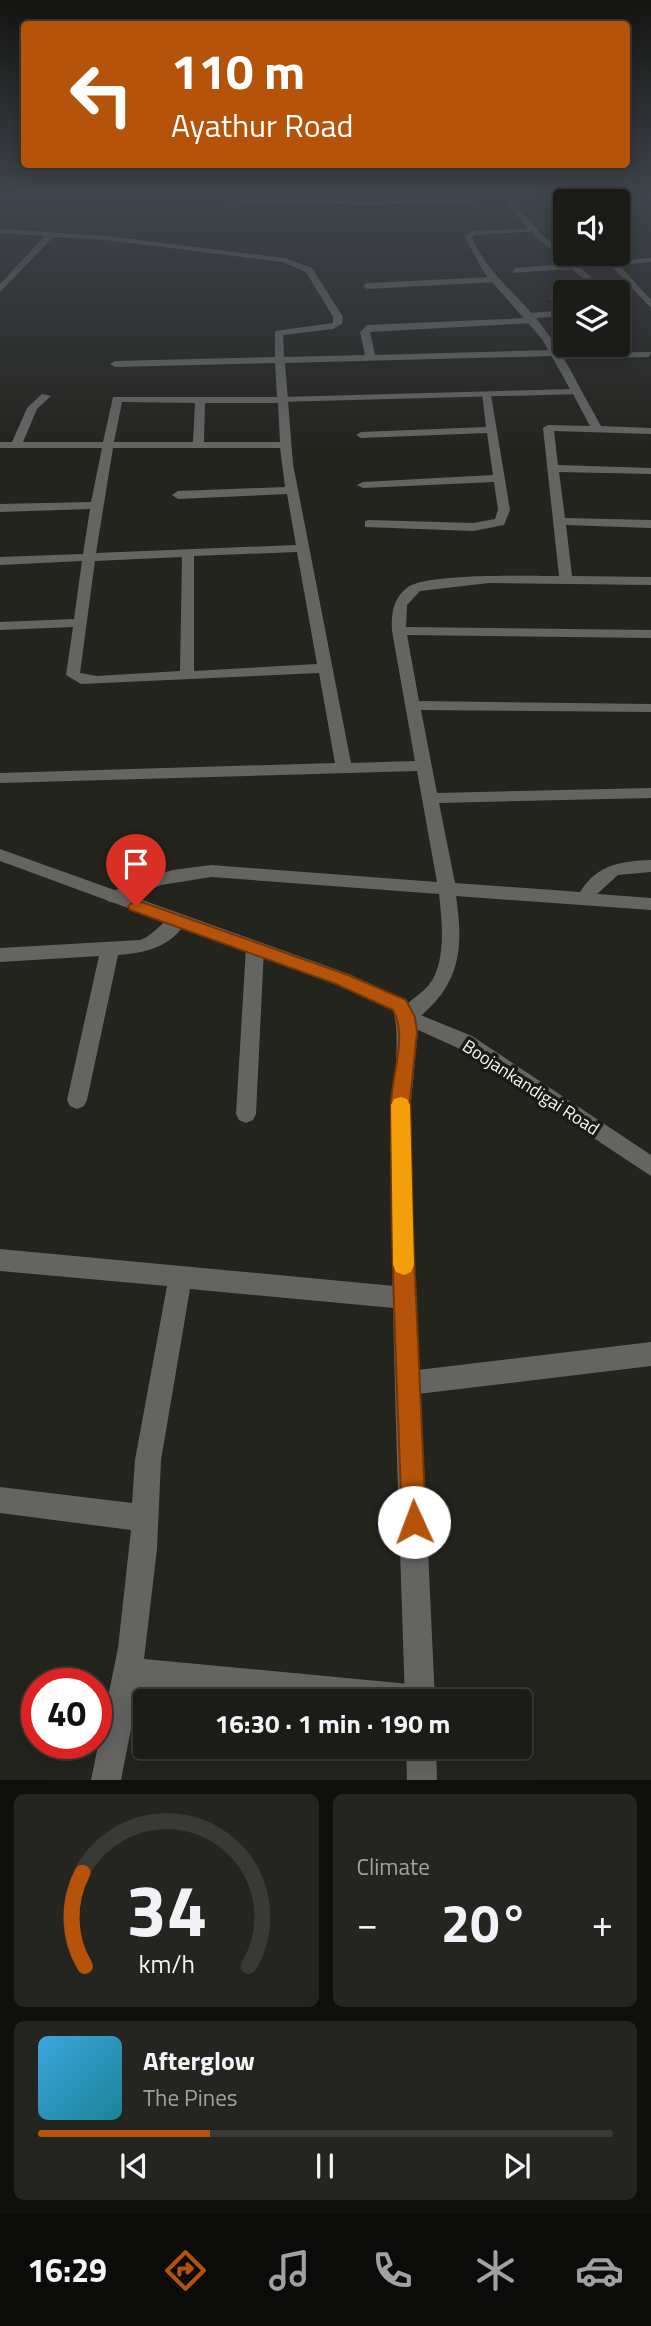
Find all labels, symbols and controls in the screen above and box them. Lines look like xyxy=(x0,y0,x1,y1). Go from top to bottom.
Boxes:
text: 110 m xyxy=(171,33,305,108)
icon: left xyxy=(56,49,147,140)
text: Ayathur Road xyxy=(171,101,354,149)
map controls xyxy=(553,189,630,357)
button: sound xyxy=(553,189,630,266)
button: layers xyxy=(553,280,630,357)
pin xyxy=(106,834,166,906)
icon: arrive xyxy=(117,845,155,883)
street label: Boojankandigai Road xyxy=(457,1032,605,1142)
position arrow xyxy=(377,1485,451,1559)
speed limit sign: 40 xyxy=(21,1668,112,1759)
text: 16:30 · 1 min · 190 m xyxy=(215,1704,450,1743)
text: Climate xyxy=(357,1849,430,1884)
text: 34 xyxy=(125,1855,207,1965)
text: 20° xyxy=(441,1883,528,1962)
text: − xyxy=(357,1894,378,1952)
text: + xyxy=(592,1894,613,1952)
text: km/h xyxy=(138,1945,195,1983)
text: Afterglow xyxy=(143,2041,255,2080)
text: The Pines xyxy=(143,2080,237,2115)
icon: previous xyxy=(115,2147,153,2185)
icon: pause xyxy=(306,2147,344,2185)
icon: next xyxy=(498,2147,536,2185)
text: 16:29 xyxy=(27,2246,107,2294)
icon: directions xyxy=(161,2246,210,2295)
icon: music xyxy=(265,2246,314,2295)
icon: phone xyxy=(368,2246,417,2295)
icon: climate xyxy=(471,2246,520,2295)
icon: car xyxy=(575,2246,624,2295)

